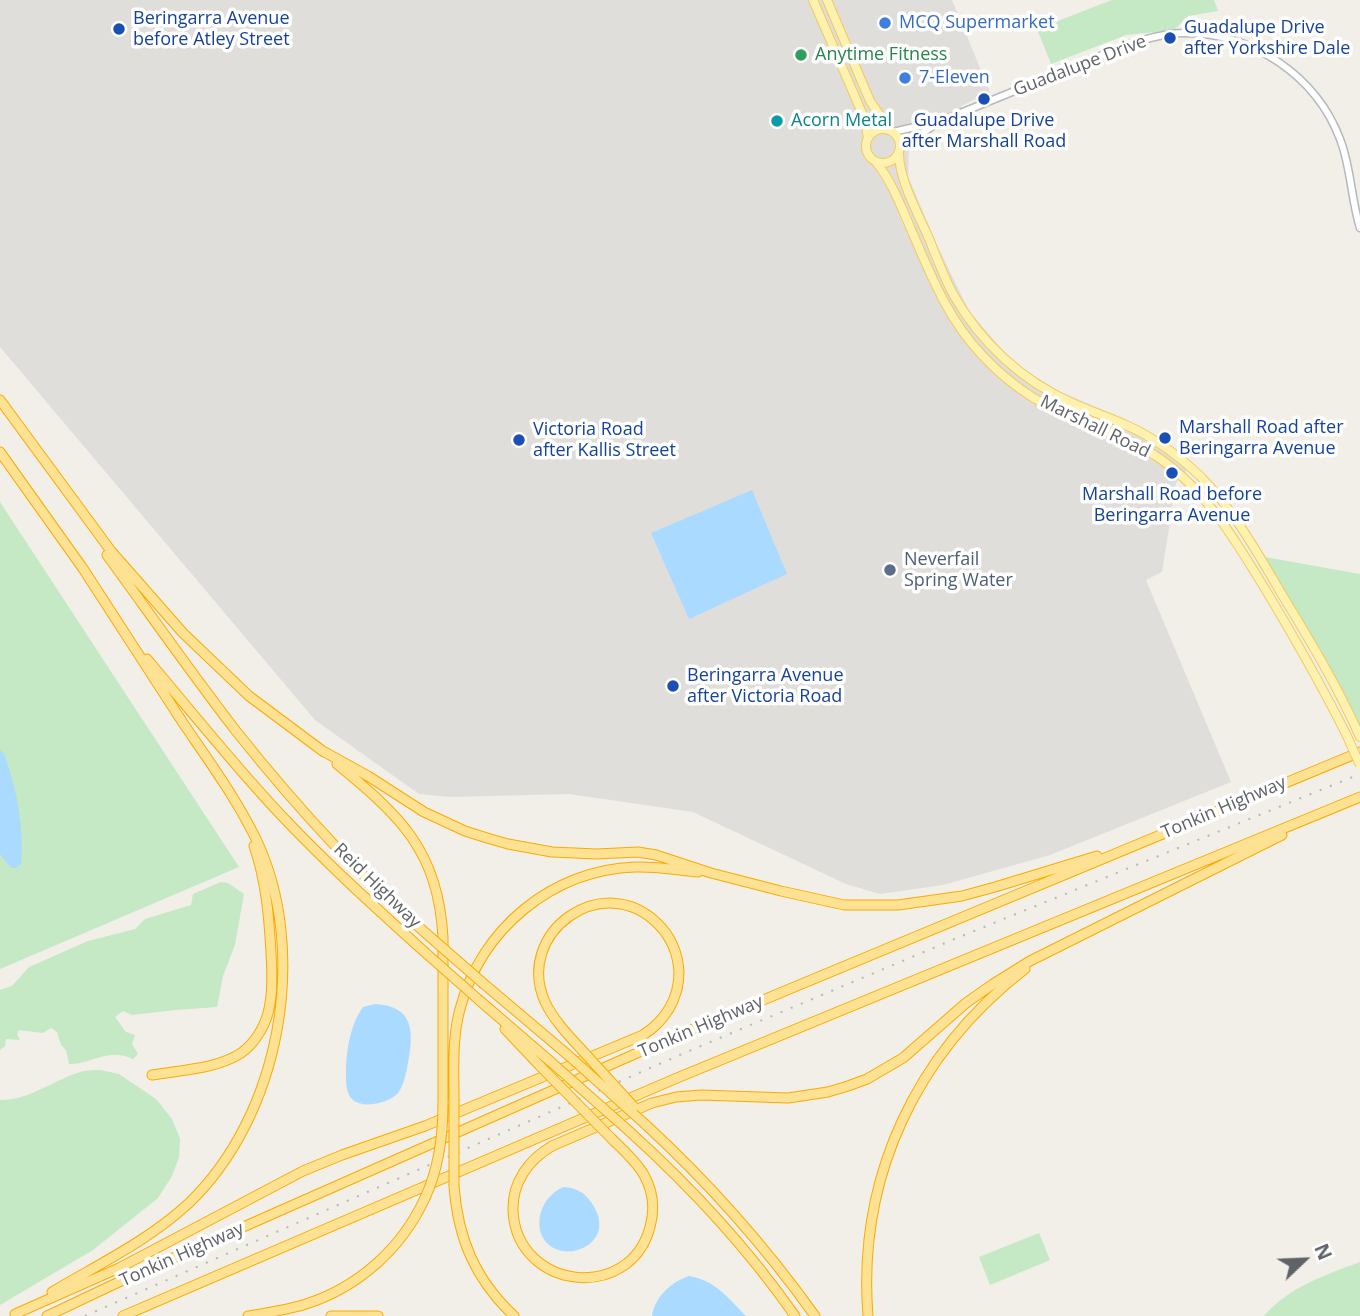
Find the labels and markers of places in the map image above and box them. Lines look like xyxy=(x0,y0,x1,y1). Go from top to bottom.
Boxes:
place label: Beringarra Avenue before Atley Street xyxy=(133,8,290,50)
place label: MCQ Supermarket xyxy=(899,12,1055,34)
marker: MCQ Supermarket xyxy=(877,15,893,31)
place label: Guadalupe Drive after Yorkshire Dale xyxy=(1184,17,1350,60)
marker: Beringarra Avenue before Atley Street xyxy=(111,21,127,37)
marker: Guadalupe Drive after Yorkshire Dale xyxy=(1162,30,1178,46)
place label: Anytime Fitness xyxy=(815,44,947,66)
marker: Anytime Fitness xyxy=(793,47,809,63)
place label: 7-Eleven xyxy=(919,67,990,89)
marker: 7-Eleven xyxy=(897,70,913,86)
marker: Guadalupe Drive after Marshall Road xyxy=(976,91,992,107)
place label: Acorn Metal xyxy=(791,110,892,132)
place label: Guadalupe Drive after Marshall Road xyxy=(902,110,1066,152)
marker: Acorn Metal xyxy=(769,113,785,129)
place label: Marshall Road after Beringarra Avenue xyxy=(1179,417,1343,460)
place label: Victoria Road after Kallis Street xyxy=(533,419,676,462)
marker: Marshall Road after Beringarra Avenue xyxy=(1157,430,1173,446)
marker: Victoria Road after Kallis Street xyxy=(511,432,527,448)
marker: Marshall Road before Beringarra Avenue xyxy=(1164,465,1180,481)
place label: Marshall Road before Beringarra Avenue xyxy=(1082,484,1262,526)
place label: Neverfail Spring Water xyxy=(904,549,1013,592)
marker: Neverfail Spring Water xyxy=(882,562,898,578)
place label: Beringarra Avenue after Victoria Road xyxy=(687,665,844,708)
marker: Beringarra Avenue after Victoria Road xyxy=(665,678,681,694)

